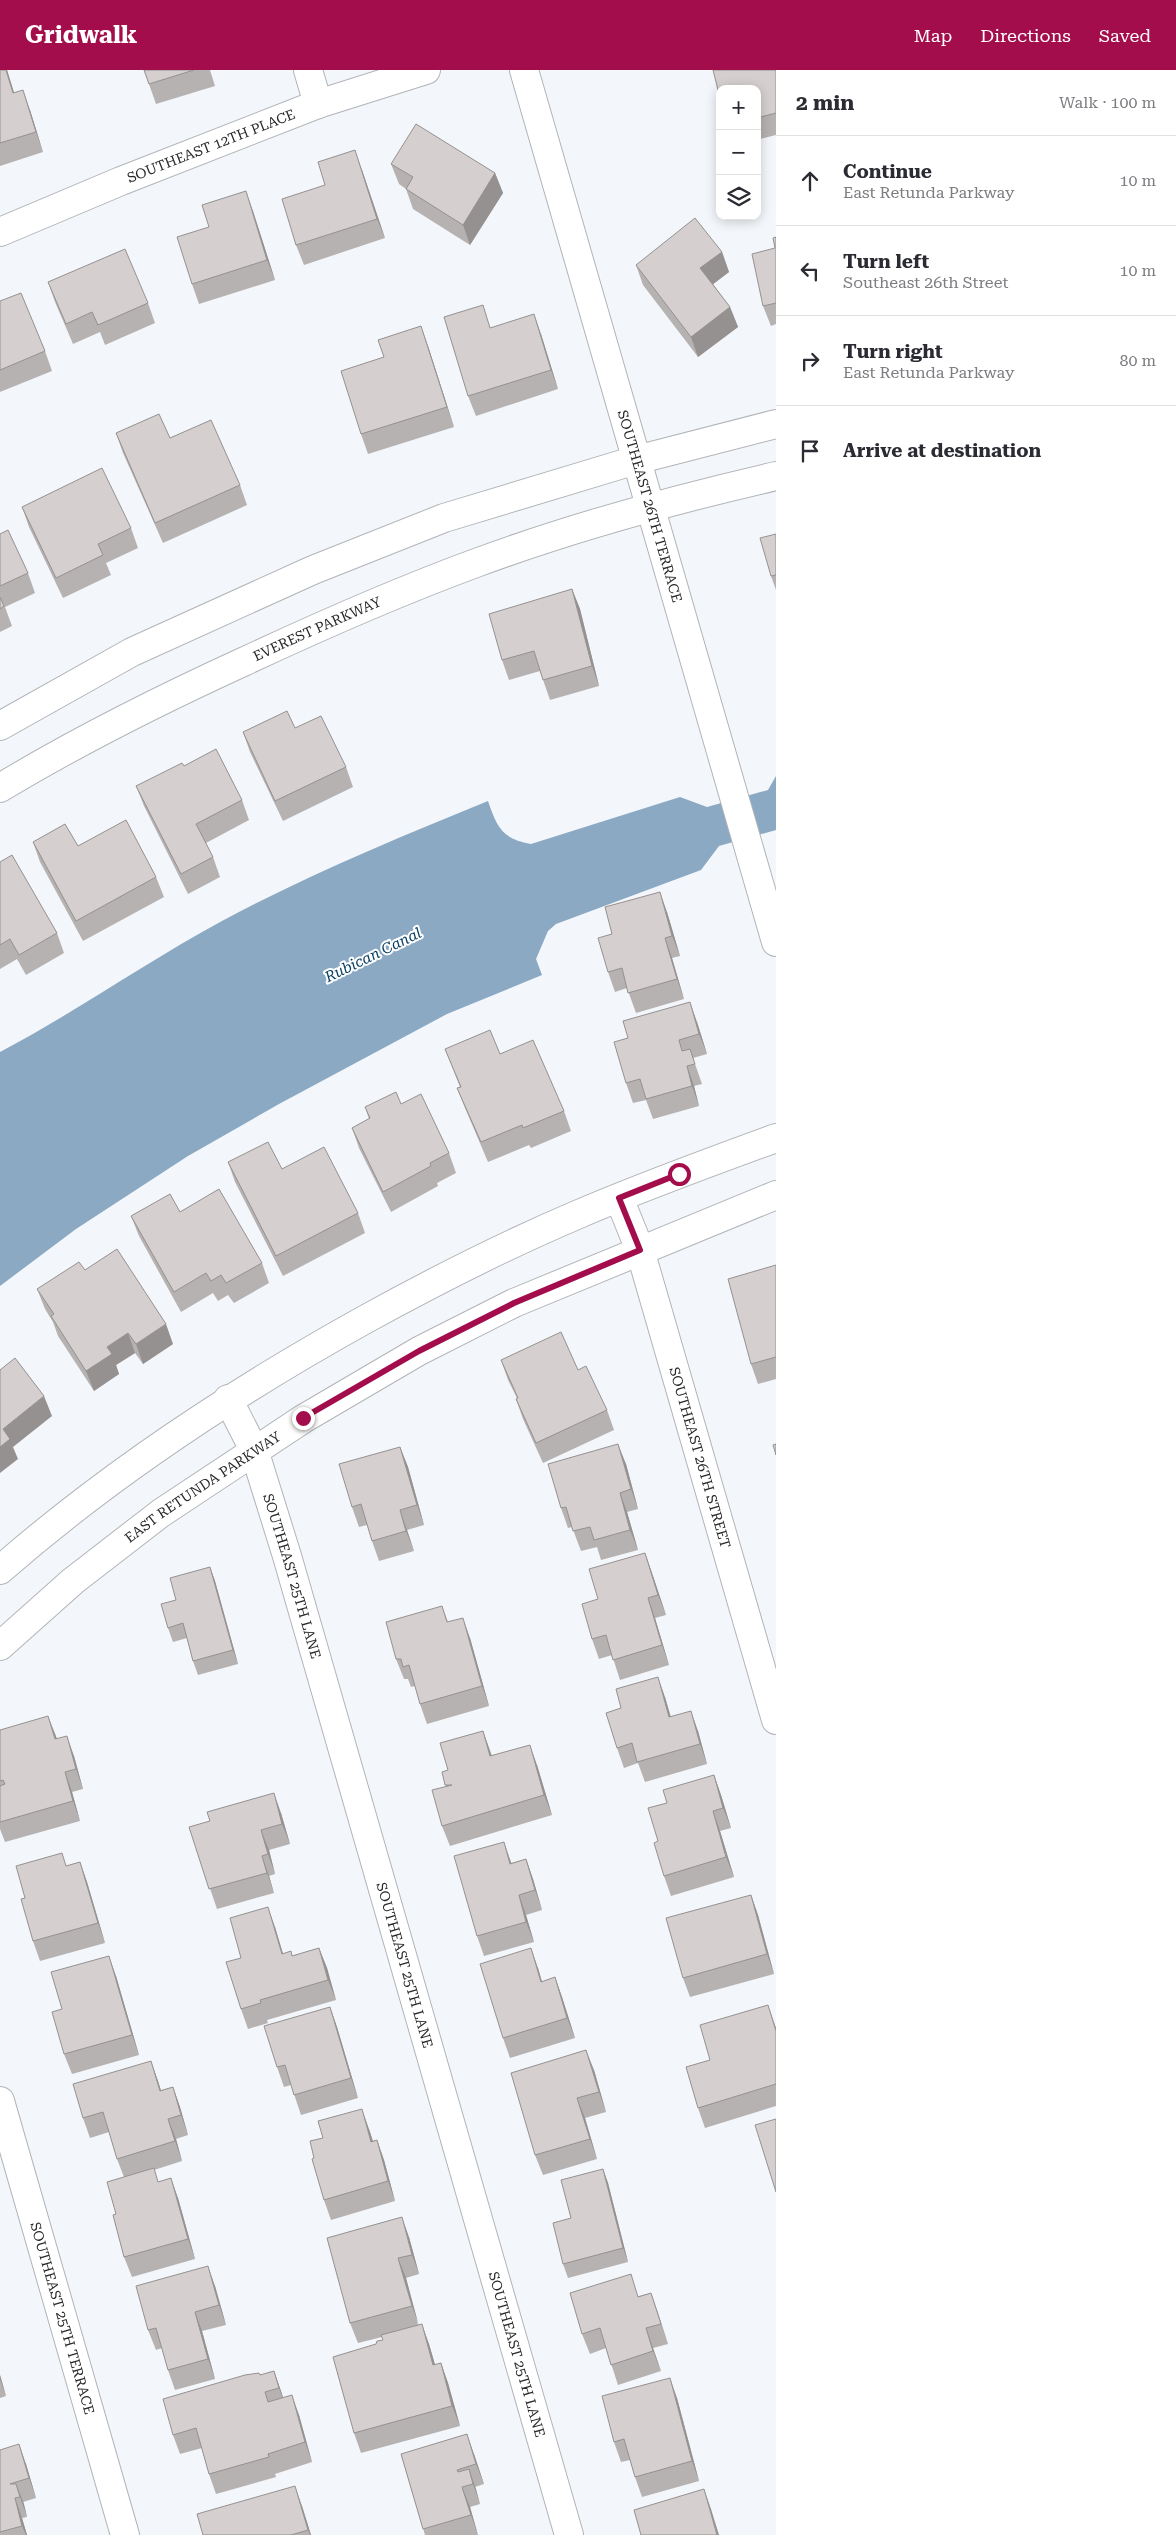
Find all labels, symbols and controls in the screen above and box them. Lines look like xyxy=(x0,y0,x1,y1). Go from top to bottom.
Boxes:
text: Gridwalk xyxy=(25,21,137,49)
text: Map xyxy=(914,25,952,46)
text: Directions xyxy=(980,25,1071,46)
text: Saved xyxy=(1099,25,1151,46)
map controls xyxy=(716,85,761,220)
button: + xyxy=(716,85,761,130)
text: 2 min xyxy=(796,91,854,115)
text: Walk · 100 m xyxy=(1059,93,1156,112)
street label: SOUTHEAST 12TH PLACE xyxy=(125,106,297,186)
button: − xyxy=(716,130,761,175)
text: Continue xyxy=(843,160,932,183)
icon: ahead xyxy=(796,167,824,195)
text: 10 m xyxy=(1119,171,1156,190)
button: layers xyxy=(716,175,761,220)
text: East Retunda Parkway xyxy=(843,183,1014,202)
text: Turn left xyxy=(843,250,929,273)
icon: left xyxy=(796,257,824,285)
text: 10 m xyxy=(1119,261,1156,280)
text: Southeast 26th Street xyxy=(843,273,1008,292)
text: Turn right xyxy=(843,340,943,363)
icon: right xyxy=(796,347,824,375)
text: 80 m xyxy=(1119,351,1156,370)
text: East Retunda Parkway xyxy=(843,363,1014,382)
street label: SOUTHEAST 26TH TERRACE xyxy=(615,408,685,604)
icon: arrive xyxy=(796,437,824,465)
text: Arrive at destination xyxy=(843,439,1041,462)
street label: EVEREST PARKWAY xyxy=(250,593,384,664)
water label: Rubican Canal xyxy=(321,924,425,987)
route start xyxy=(668,1163,691,1186)
street label: SOUTHEAST 26TH STREET xyxy=(666,1365,734,1550)
route end xyxy=(292,1407,315,1430)
street label: EAST RETUNDA PARKWAY xyxy=(122,1428,284,1546)
street label: SOUTHEAST 25TH LANE xyxy=(260,1492,324,1661)
street label: SOUTHEAST 25TH LANE xyxy=(373,1880,436,2050)
street label: SOUTHEAST 25TH TERRACE xyxy=(27,2220,98,2416)
street label: SOUTHEAST 25TH LANE xyxy=(486,2270,548,2439)

